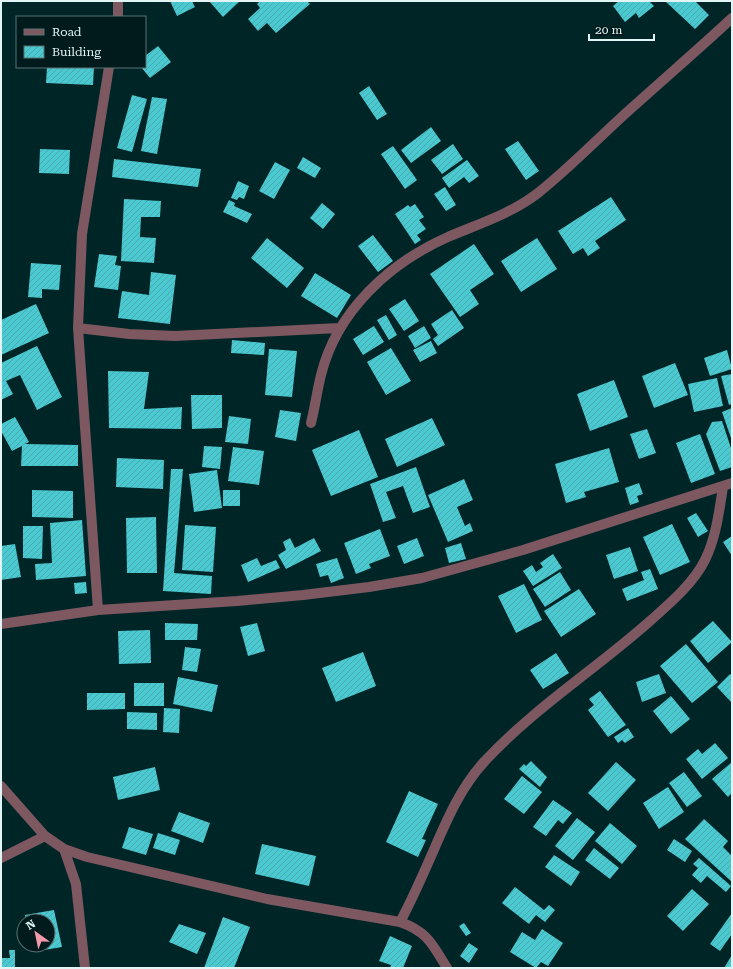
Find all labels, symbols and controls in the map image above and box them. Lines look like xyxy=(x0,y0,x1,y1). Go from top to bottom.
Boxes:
legend xyxy=(16,16,146,68)
scale bar xyxy=(589,16,654,42)
text: 20 m xyxy=(595,23,622,37)
text: Road xyxy=(52,25,82,39)
text: Building xyxy=(52,45,101,59)
north arrow xyxy=(16,913,56,953)
text: N xyxy=(24,917,38,933)

